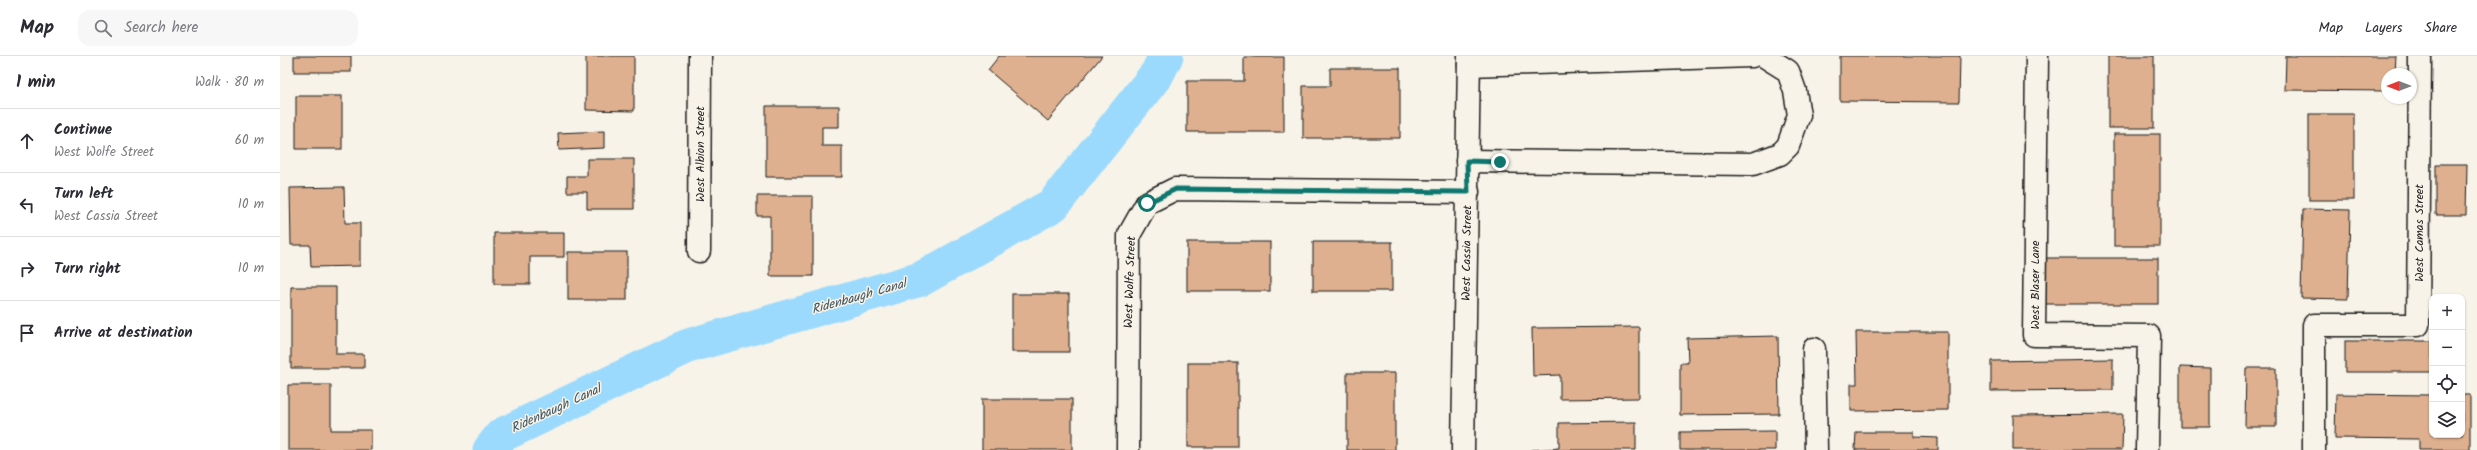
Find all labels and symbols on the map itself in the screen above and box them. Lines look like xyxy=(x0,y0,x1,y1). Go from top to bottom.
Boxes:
north arrow xyxy=(2381,68,2417,104)
street label: West Albion Street xyxy=(691,106,710,202)
route end xyxy=(1491,153,1509,171)
street label: West Camas Street xyxy=(2410,184,2429,282)
route start xyxy=(1138,194,1156,212)
street label: West Cassia Street xyxy=(1457,204,1477,301)
street label: West Wolfe Street xyxy=(1119,235,1141,328)
street label: West Blaser Lane xyxy=(2026,240,2045,329)
water label: Ridenbaugh Canal xyxy=(809,273,911,321)
water label: Ridenbaugh Canal xyxy=(507,378,607,439)

